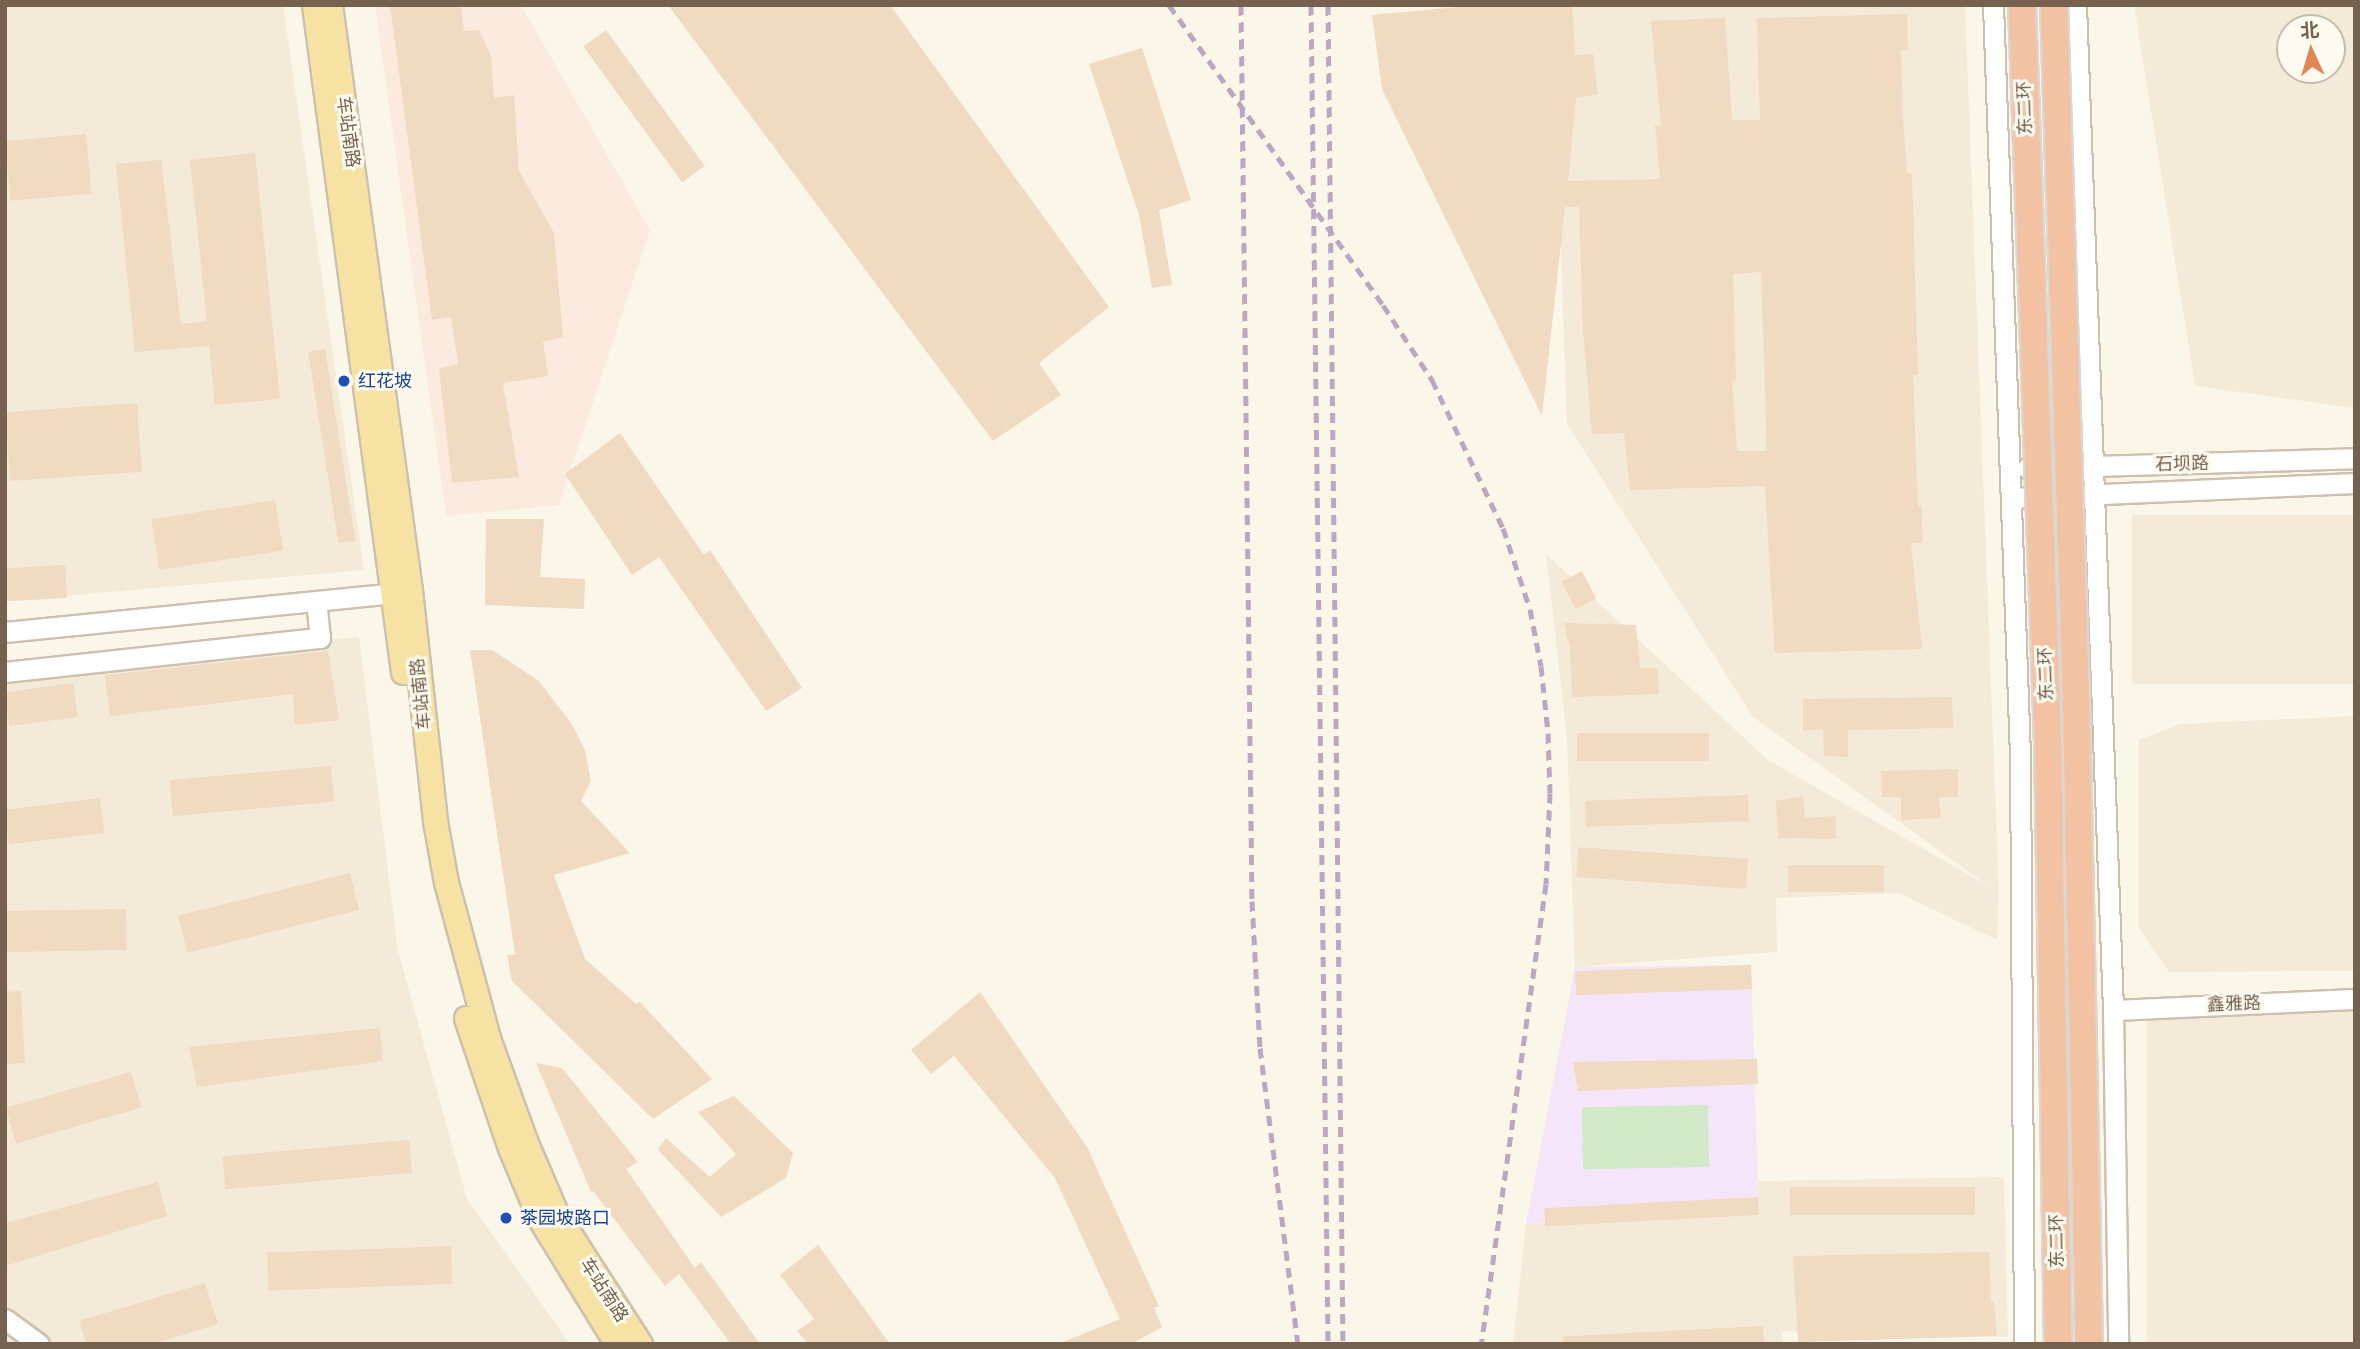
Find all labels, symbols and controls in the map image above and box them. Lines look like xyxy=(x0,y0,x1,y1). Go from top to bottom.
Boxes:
north arrow xyxy=(2276,14,2346,84)
text: 北 xyxy=(2299,18,2320,42)
street label: 东二环 xyxy=(2013,81,2037,135)
street label: 车站南路 xyxy=(332,95,364,169)
place label: 红花坡 xyxy=(358,370,412,392)
marker: 红花坡 xyxy=(336,373,352,389)
street label: 石坝路 xyxy=(2155,452,2209,476)
street label: 东二环 xyxy=(2034,647,2058,701)
street label: 车站南路 xyxy=(406,657,436,731)
street label: 鑫雅路 xyxy=(2207,992,2261,1016)
place label: 茶园坡路口 xyxy=(520,1207,610,1229)
marker: 茶园坡路口 xyxy=(498,1210,514,1226)
street label: 东二环 xyxy=(2046,1214,2068,1268)
street label: 车站南路 xyxy=(575,1254,633,1326)

